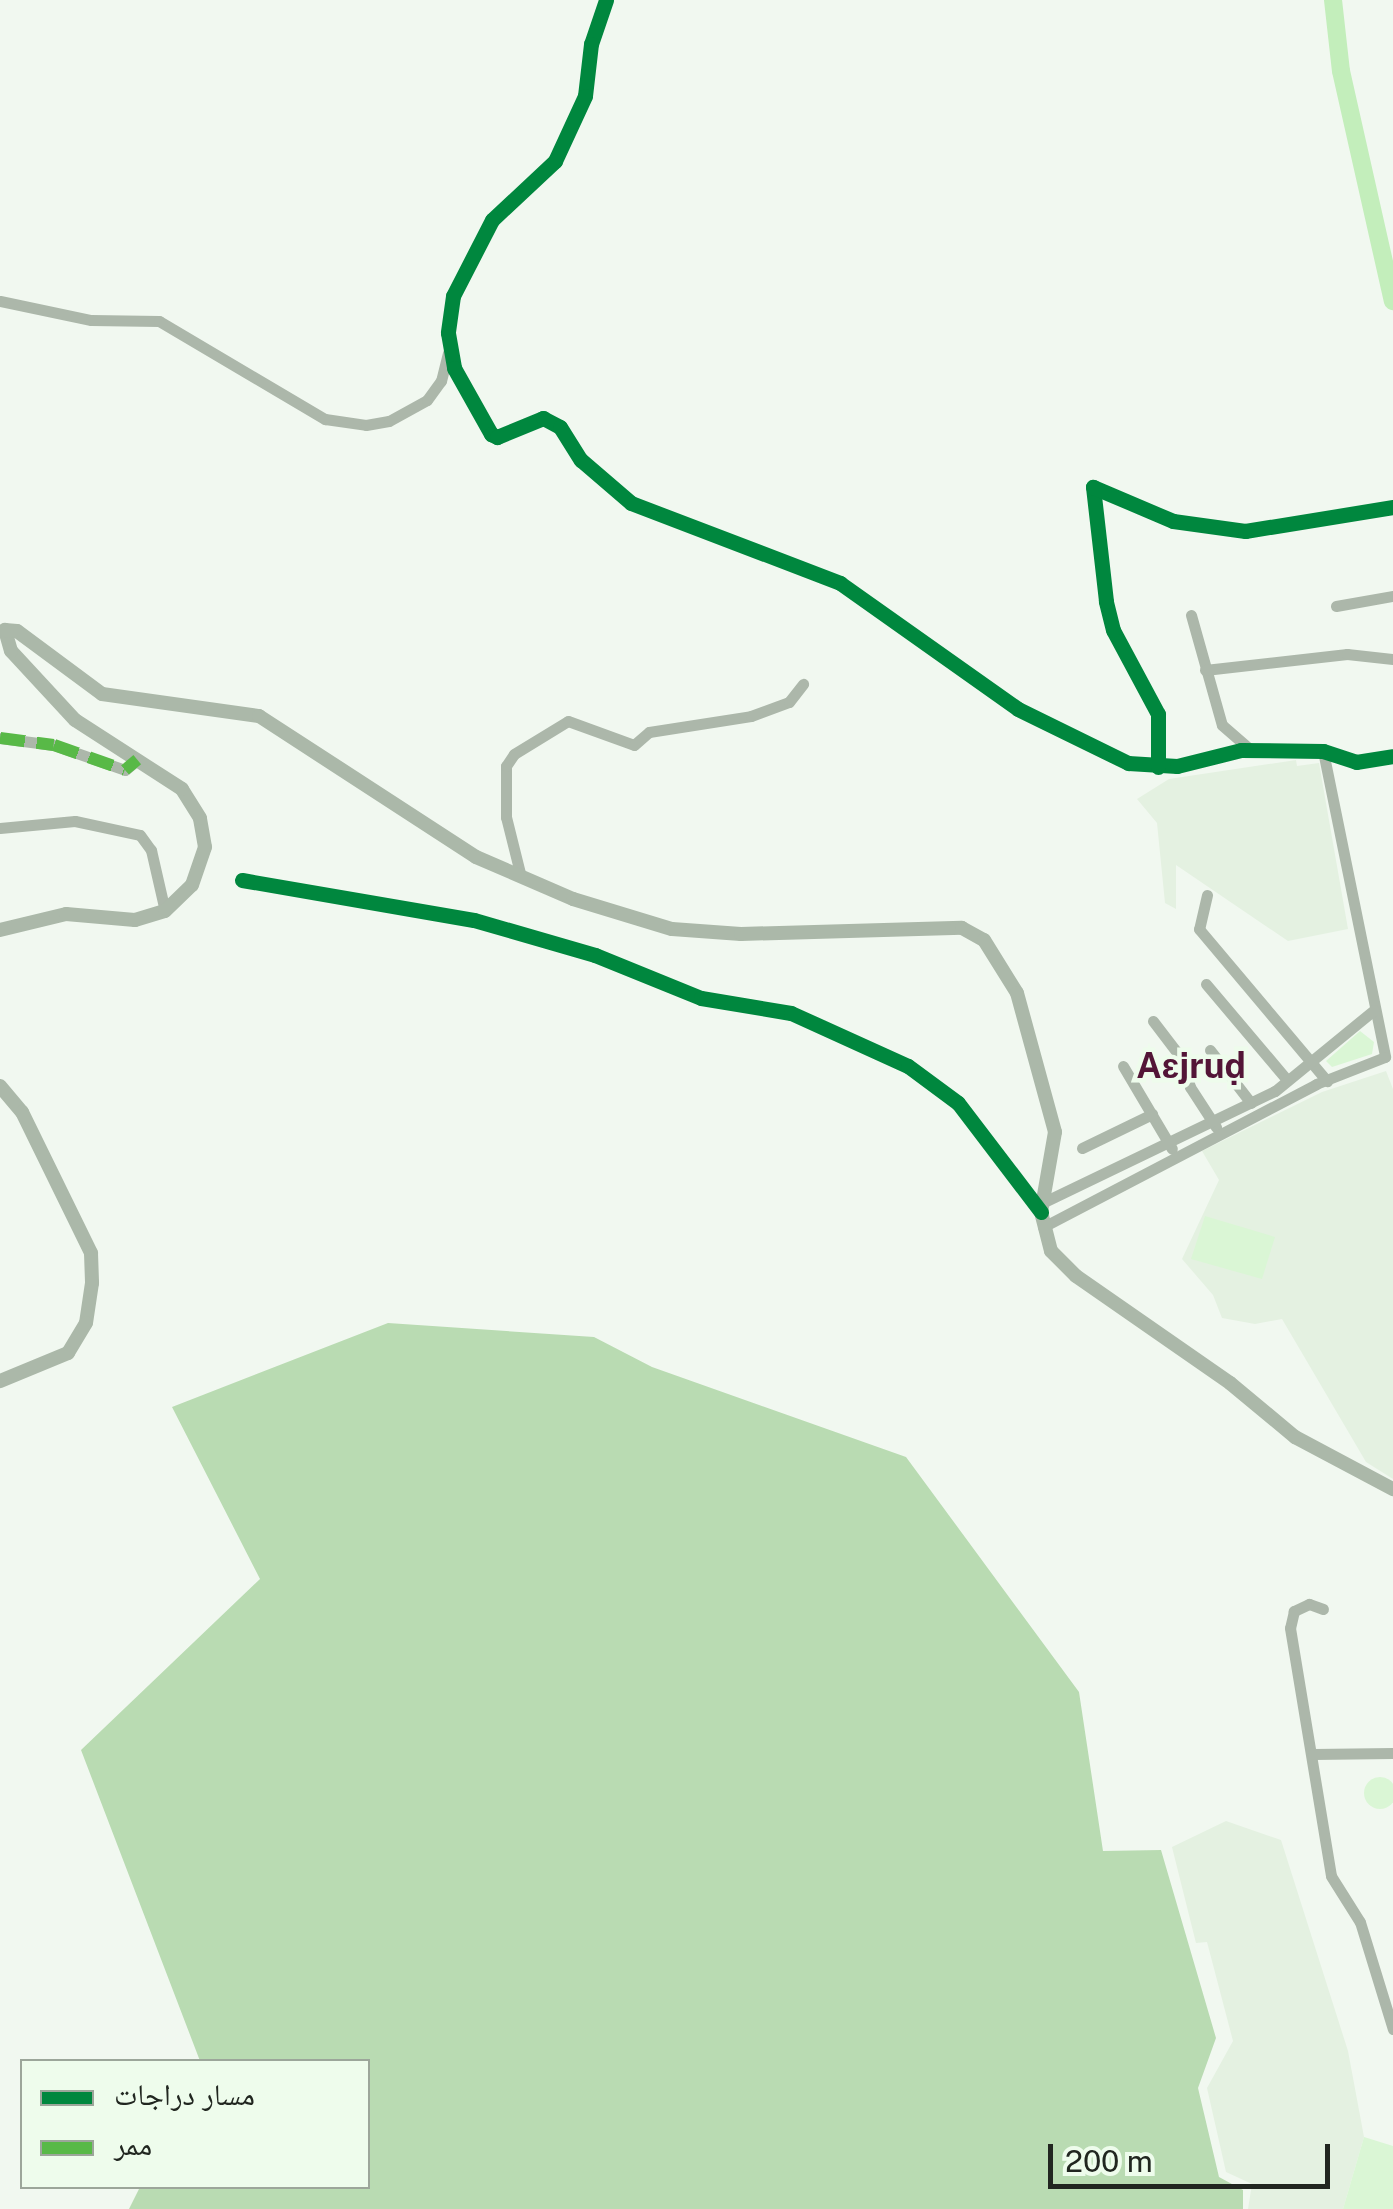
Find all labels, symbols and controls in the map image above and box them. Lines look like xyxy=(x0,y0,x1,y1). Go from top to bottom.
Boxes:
district label: Aɛjruḍ xyxy=(1136,1045,1246,1087)
legend xyxy=(20,2059,370,2189)
text: مسار دراجات xyxy=(114,2076,255,2112)
scale bar xyxy=(1053,2124,1336,2186)
text: ممر xyxy=(114,2126,152,2162)
text: 200 m xyxy=(1065,2143,1153,2179)

